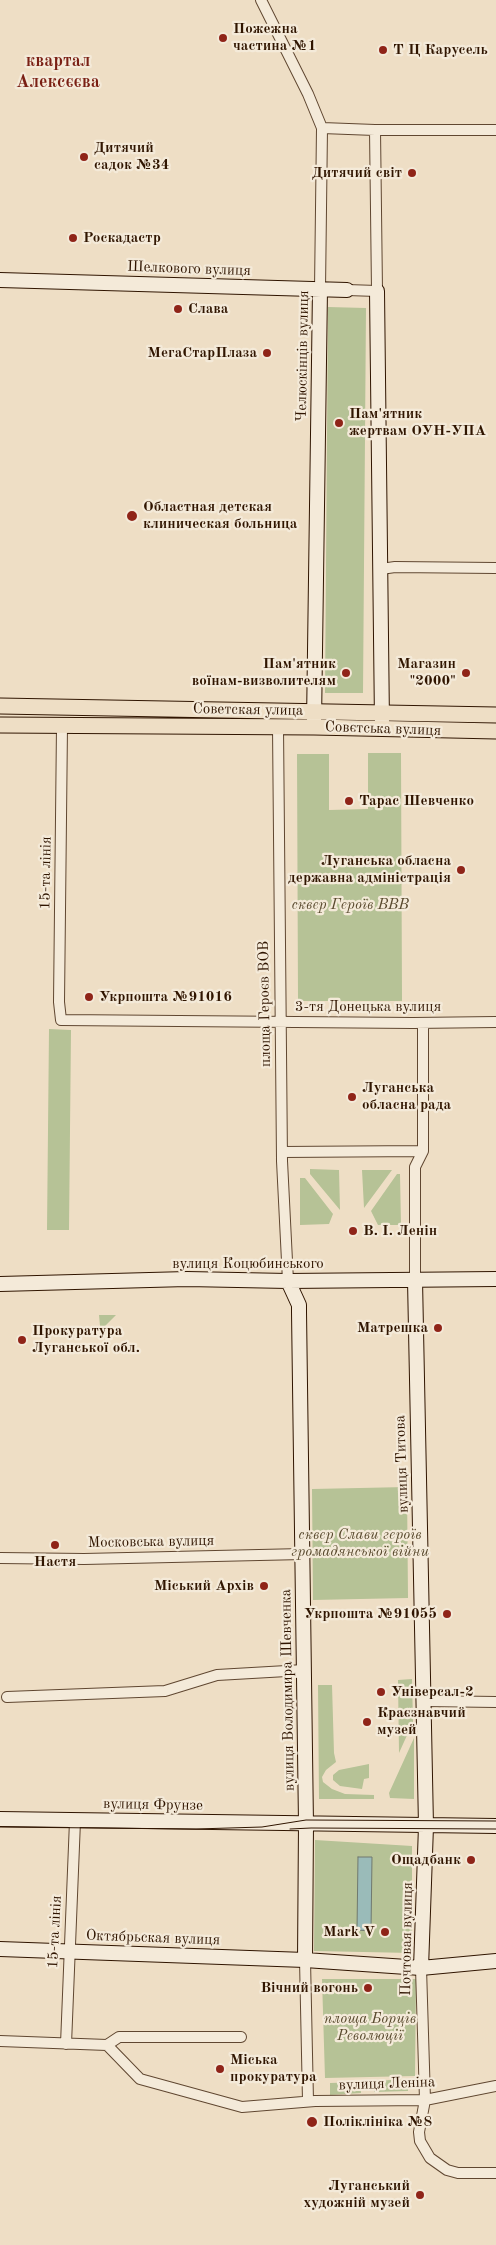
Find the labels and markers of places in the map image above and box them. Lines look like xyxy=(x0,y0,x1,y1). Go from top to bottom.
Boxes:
place label: Пожежна частина №1 xyxy=(233,20,316,55)
marker: Пожежна частина №1 xyxy=(217,32,229,44)
place label: Т Ц Карусель xyxy=(393,41,488,59)
marker: Т Ц Карусель xyxy=(377,44,389,56)
place label: Дитячий садок №34 xyxy=(94,139,169,174)
marker: Дитячий садок №34 xyxy=(78,151,90,163)
place label: Дитячий світ xyxy=(312,164,402,182)
marker: Дитячий світ xyxy=(406,167,418,179)
place label: Роскадастр xyxy=(83,229,161,247)
marker: Роскадастр xyxy=(67,232,79,244)
place label: Слава xyxy=(188,300,228,318)
marker: Слава xyxy=(172,303,184,315)
place label: МегаСтарПлаза xyxy=(148,344,257,362)
marker: МегаСтарПлаза xyxy=(261,347,273,359)
place label: Пам'ятник жертвам ОУН-УПА xyxy=(349,405,486,440)
marker: Пам'ятник жертвам ОУН-УПА xyxy=(333,417,345,429)
place label: Областная детская клиническая больница xyxy=(143,498,297,533)
marker: Областная детская клиническая больница xyxy=(125,509,139,523)
place label: Пам'ятник воїнам-визволителям xyxy=(192,655,336,690)
place label: Магазин "2000" xyxy=(397,655,456,690)
marker: Пам'ятник воїнам-визволителям xyxy=(340,667,352,679)
marker: Магазин "2000" xyxy=(460,667,472,679)
place label: Тарас Шевченко xyxy=(359,792,474,810)
marker: Тарас Шевченко xyxy=(343,795,355,807)
place label: Луганська обласна державна адміністрація xyxy=(288,852,451,887)
marker: Луганська обласна державна адміністрація xyxy=(455,864,467,876)
place label: Укрпошта №91016 xyxy=(99,988,232,1006)
marker: Укрпошта №91016 xyxy=(83,991,95,1003)
place label: Луганська обласна рада xyxy=(362,1079,451,1114)
marker: Луганська обласна рада xyxy=(346,1091,358,1103)
place label: В. І. Ленін xyxy=(363,1222,437,1240)
marker: В. І. Ленін xyxy=(347,1225,359,1237)
place label: Матрешка xyxy=(357,1319,428,1337)
place label: Прокуратура Луганської обл. xyxy=(32,1322,140,1357)
marker: Матрешка xyxy=(432,1322,444,1334)
marker: Прокуратура Луганської обл. xyxy=(16,1334,28,1346)
marker: Настя xyxy=(49,1539,61,1551)
place label: Настя xyxy=(34,1553,76,1571)
place label: Міський Архів xyxy=(154,1577,254,1595)
marker: Міський Архів xyxy=(258,1580,270,1592)
place label: Укрпошта №91055 xyxy=(304,1605,437,1623)
marker: Укрпошта №91055 xyxy=(441,1608,453,1620)
place label: Універсал-2 xyxy=(391,1683,474,1701)
marker: Універсал-2 xyxy=(375,1686,387,1698)
place label: Краєзнавчий музей xyxy=(377,1704,466,1739)
marker: Краєзнавчий музей xyxy=(361,1716,373,1728)
place label: Ощадбанк xyxy=(391,1851,461,1869)
marker: Ощадбанк xyxy=(465,1854,477,1866)
place label: Mark V xyxy=(323,1923,375,1941)
marker: Mark V xyxy=(379,1926,391,1938)
place label: Вічний вогонь xyxy=(260,1979,358,1997)
marker: Вічний вогонь xyxy=(362,1982,374,1994)
place label: Міська прокуратура xyxy=(230,2051,317,2086)
marker: Міська прокуратура xyxy=(214,2063,226,2075)
place label: Поліклініка №8 xyxy=(323,2113,432,2131)
marker: Поліклініка №8 xyxy=(305,2115,319,2129)
place label: Луганський художній музей xyxy=(304,2177,410,2212)
marker: Луганський художній музей xyxy=(414,2189,426,2201)

